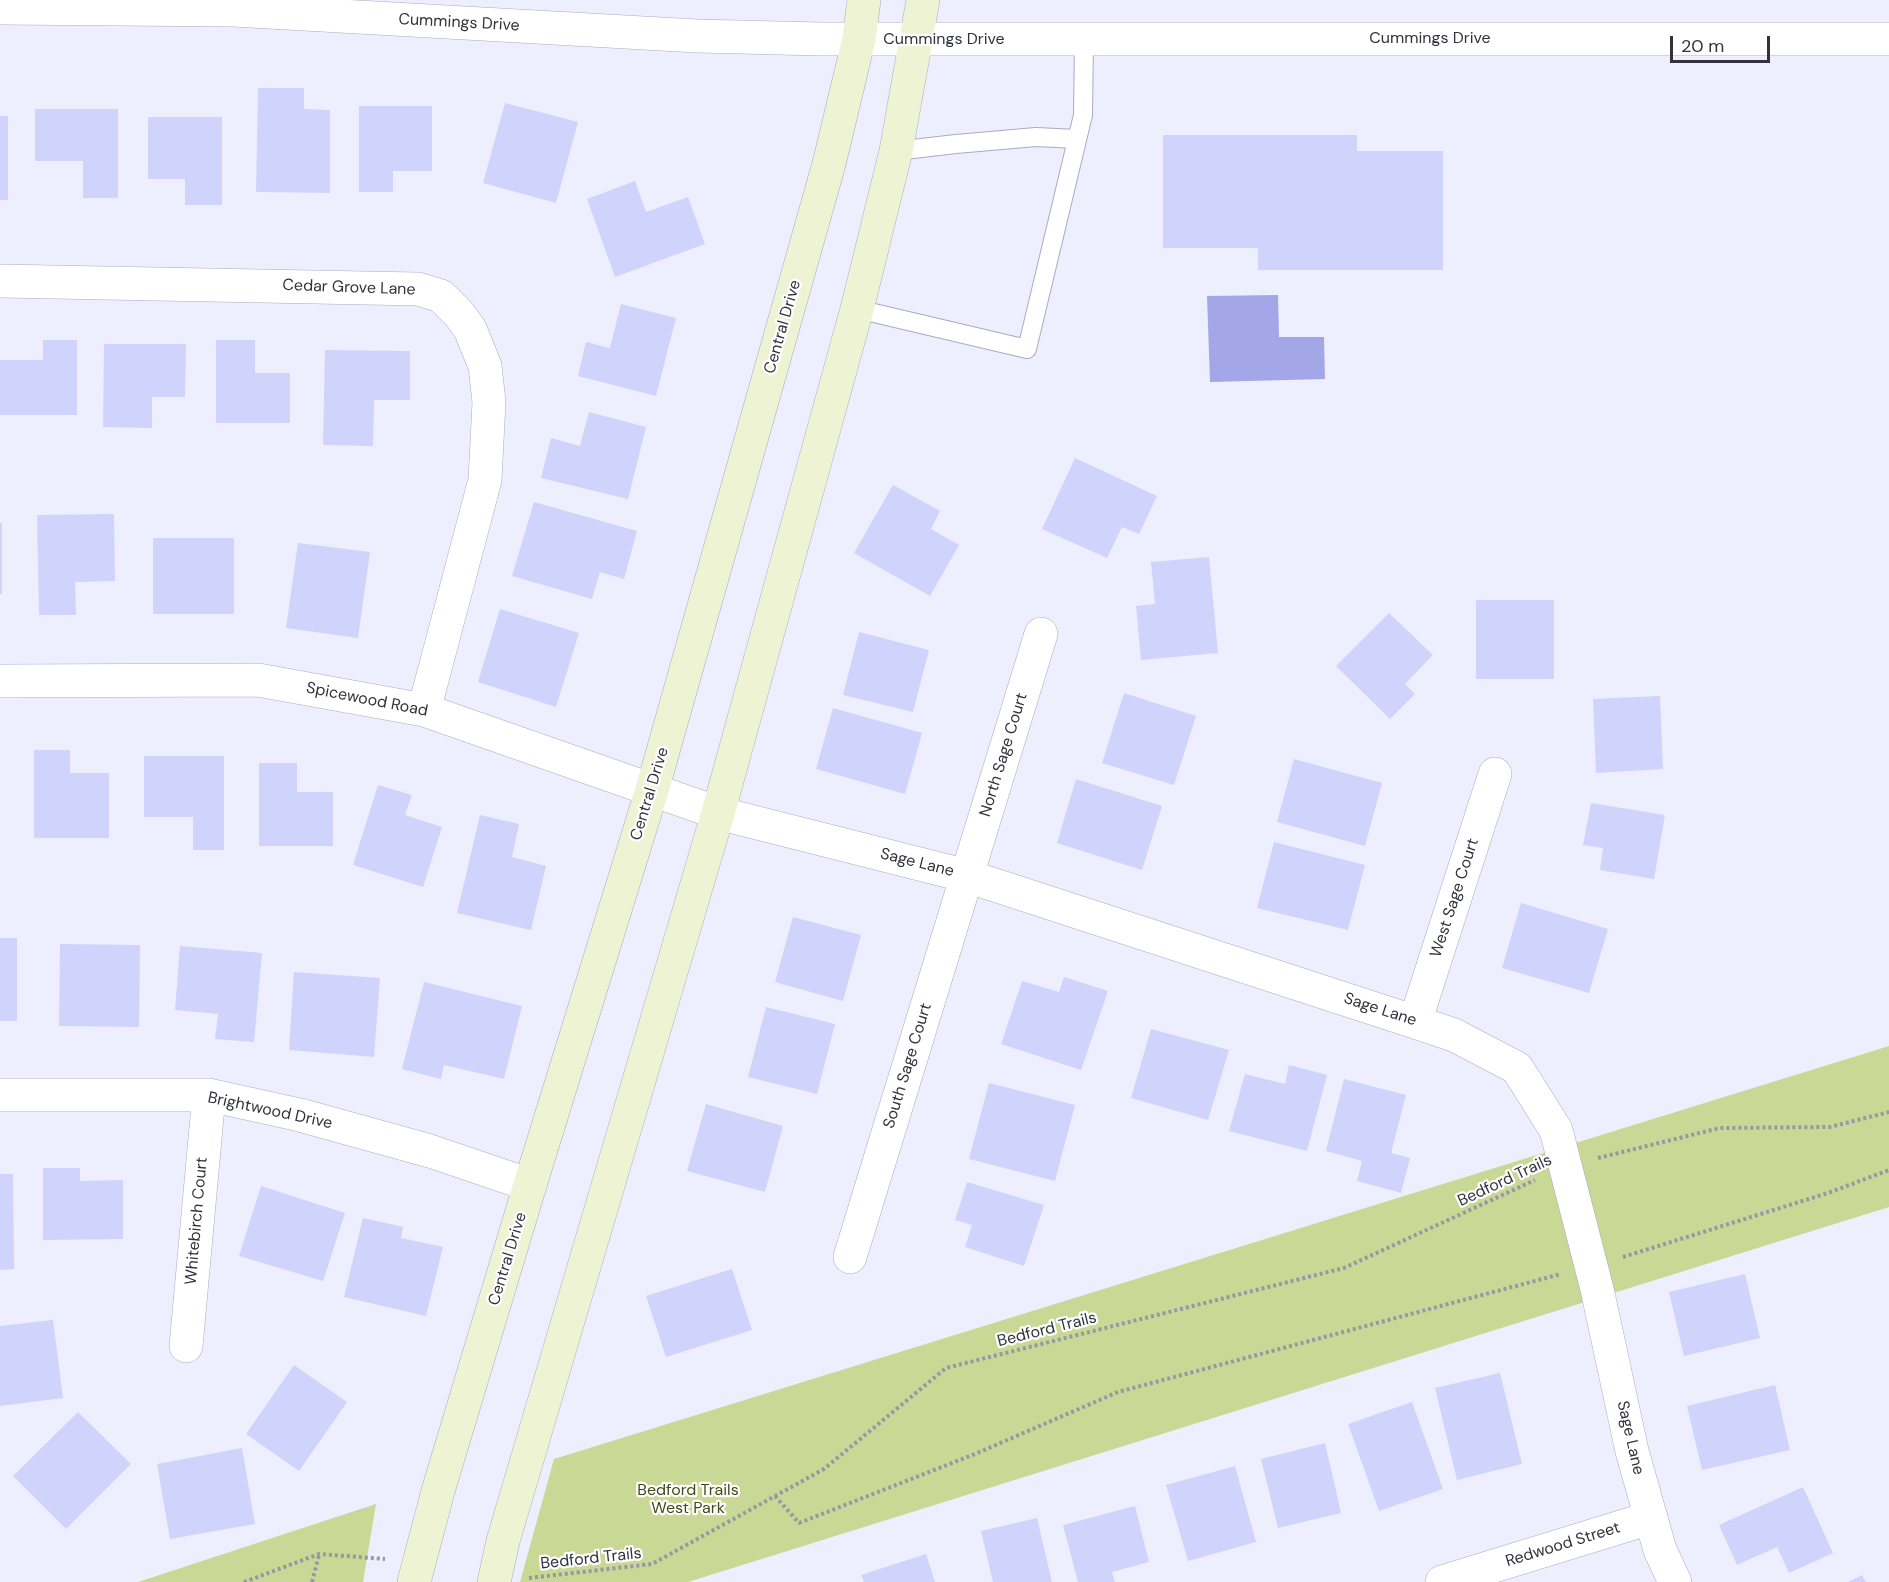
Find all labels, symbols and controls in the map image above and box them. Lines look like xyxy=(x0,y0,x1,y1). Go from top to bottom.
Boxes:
street label: Cummings Drive xyxy=(398,10,520,36)
scale bar xyxy=(1673,24,1774,62)
street label: Cummings Drive xyxy=(1369,29,1491,49)
street label: Cummings Drive xyxy=(883,30,1005,50)
text: 20 m xyxy=(1681,34,1724,58)
street label: Cedar Grove Lane xyxy=(282,276,416,300)
street label: Central Drive xyxy=(760,278,806,376)
street label: Spicewood Road xyxy=(305,679,429,721)
street label: North Sage Court xyxy=(976,691,1032,819)
street label: Central Drive xyxy=(627,745,673,843)
street label: West Sage Court xyxy=(1427,836,1483,960)
street label: Sage Lane xyxy=(878,845,956,881)
street label: Sage Lane xyxy=(1341,989,1419,1031)
street label: South Sage Court xyxy=(880,1001,936,1131)
street label: Brightwood Drive xyxy=(206,1088,334,1134)
street label: Bedford Trails xyxy=(1455,1151,1555,1211)
street label: Whitebirch Court xyxy=(182,1156,212,1286)
street label: Central Drive xyxy=(485,1210,531,1308)
street label: Bedford Trails xyxy=(995,1308,1099,1352)
street label: Sage Lane xyxy=(1612,1399,1648,1477)
park label: Bedford Trails West Park xyxy=(637,1481,739,1519)
street label: Redwood Street xyxy=(1503,1518,1623,1572)
street label: Bedford Trails xyxy=(540,1544,642,1574)

